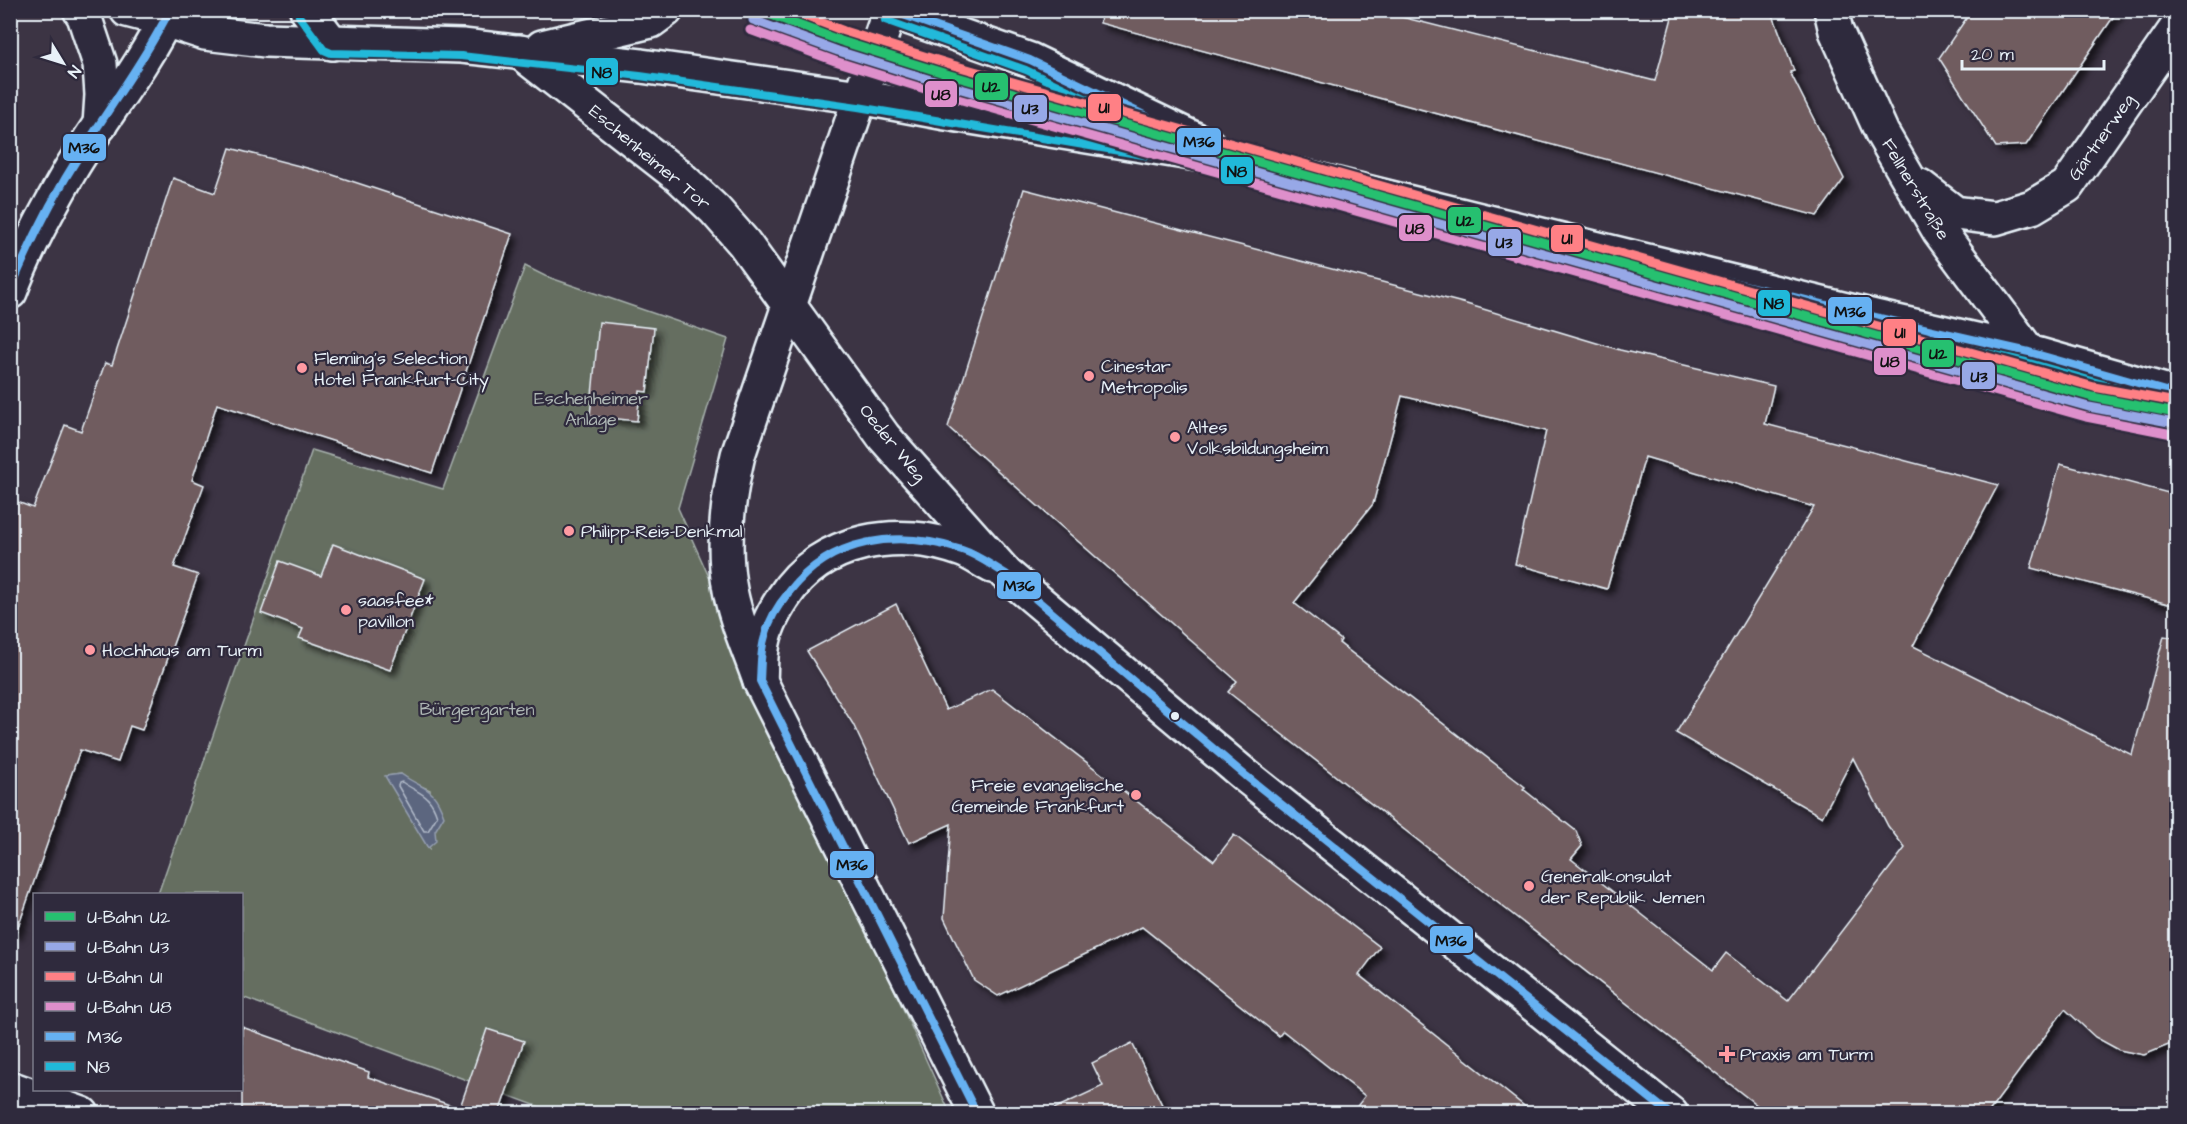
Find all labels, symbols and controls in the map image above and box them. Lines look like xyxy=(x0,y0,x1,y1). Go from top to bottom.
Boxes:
north arrow xyxy=(33,33,93,93)
scale bar xyxy=(1962,33,2104,71)
text: 20 m xyxy=(1971,42,2014,67)
line badge: N8 xyxy=(585,57,619,86)
text: N xyxy=(62,61,86,82)
text: N8 xyxy=(592,62,613,84)
line badge: U2 xyxy=(974,72,1009,101)
text: U2 xyxy=(982,76,1001,98)
line badge: U8 xyxy=(924,80,958,108)
text: U8 xyxy=(931,84,951,106)
street label: Gärtnerweg xyxy=(2062,89,2141,186)
line badge: U1 xyxy=(1087,93,1122,122)
line badge: U3 xyxy=(1013,94,1048,123)
text: U1 xyxy=(1098,97,1110,119)
text: U3 xyxy=(1021,98,1039,120)
street label: Eschenheimer Tor xyxy=(583,99,716,216)
line badge: M36 xyxy=(1176,127,1222,156)
text: M36 xyxy=(1183,131,1215,153)
line badge: M36 xyxy=(62,133,107,162)
street label: Fellnerstraße xyxy=(1875,134,1956,245)
text: M36 xyxy=(68,137,100,159)
line badge: N8 xyxy=(1220,156,1254,185)
text: N8 xyxy=(1227,161,1248,183)
line badge: U2 xyxy=(1447,206,1482,234)
text: U2 xyxy=(1456,210,1475,232)
line badge: U8 xyxy=(1398,214,1433,242)
text: U8 xyxy=(1405,218,1425,240)
line badge: U1 xyxy=(1550,224,1584,253)
line badge: U3 xyxy=(1487,228,1522,257)
text: U1 xyxy=(1561,228,1573,250)
text: U3 xyxy=(1495,232,1513,254)
line badge: N8 xyxy=(1757,289,1791,317)
text: N8 xyxy=(1764,293,1785,315)
line badge: M36 xyxy=(1827,296,1873,325)
text: M36 xyxy=(1834,301,1866,323)
line badge: U1 xyxy=(1882,318,1917,347)
text: U1 xyxy=(1894,322,1906,344)
line badge: U2 xyxy=(1921,339,1955,368)
text: U2 xyxy=(1929,343,1948,365)
place label: Fleming's Selection Hotel Frankfurt-City xyxy=(314,346,489,393)
line badge: U8 xyxy=(1873,347,1907,376)
text: U8 xyxy=(1880,351,1900,373)
place label: Cinestar Metropolis xyxy=(1101,354,1188,400)
marker: Fleming's Selection Hotel Frankfurt-City xyxy=(295,361,309,375)
line badge: U3 xyxy=(1961,361,1996,390)
text: U3 xyxy=(1970,366,1988,388)
marker: Cinestar Metropolis xyxy=(1082,369,1096,383)
park label: Eschenheimer Anlage xyxy=(534,386,648,433)
street label: Oeder Weg xyxy=(853,399,932,488)
place label: Altes Volksbildungsheim xyxy=(1187,415,1328,462)
marker: Altes Volksbildungsheim xyxy=(1168,430,1182,444)
place label: Philipp-Reis-Denkmal xyxy=(581,519,743,544)
marker: Philipp-Reis-Denkmal xyxy=(562,524,576,538)
line badge: M36 xyxy=(996,571,1042,600)
text: M36 xyxy=(1003,575,1035,597)
place label: saasfee* pavillon xyxy=(358,588,435,634)
marker: saasfee* pavillon xyxy=(339,603,353,617)
place label: Hochhaus am Turm xyxy=(102,638,261,663)
marker: Hochhaus am Turm xyxy=(83,643,97,657)
park label: Bürgergarten xyxy=(419,697,535,723)
unlabelled marker xyxy=(1169,710,1181,722)
place label: Freie evangelische Gemeinde Frankfurt xyxy=(952,773,1125,819)
marker: Freie evangelische Gemeinde Frankfurt xyxy=(1129,788,1143,802)
line badge: M36 xyxy=(829,850,875,879)
text: M36 xyxy=(836,854,868,876)
place label: Generalkonsulat der Republik Jemen xyxy=(1541,864,1705,910)
marker: Generalkonsulat der Republik Jemen xyxy=(1522,879,1536,893)
legend xyxy=(33,893,243,1091)
text: U-Bahn U2 xyxy=(87,905,171,930)
line badge: M36 xyxy=(1429,925,1474,954)
text: M36 xyxy=(1435,930,1467,952)
text: U-Bahn U3 xyxy=(87,935,169,960)
text: U-Bahn U1 xyxy=(87,965,162,990)
text: U-Bahn U8 xyxy=(87,995,172,1020)
text: M36 xyxy=(87,1025,122,1050)
place label: Praxis am Turm xyxy=(1740,1042,1873,1067)
marker: Praxis am Turm xyxy=(1718,1045,1736,1063)
text: N8 xyxy=(87,1055,110,1080)

